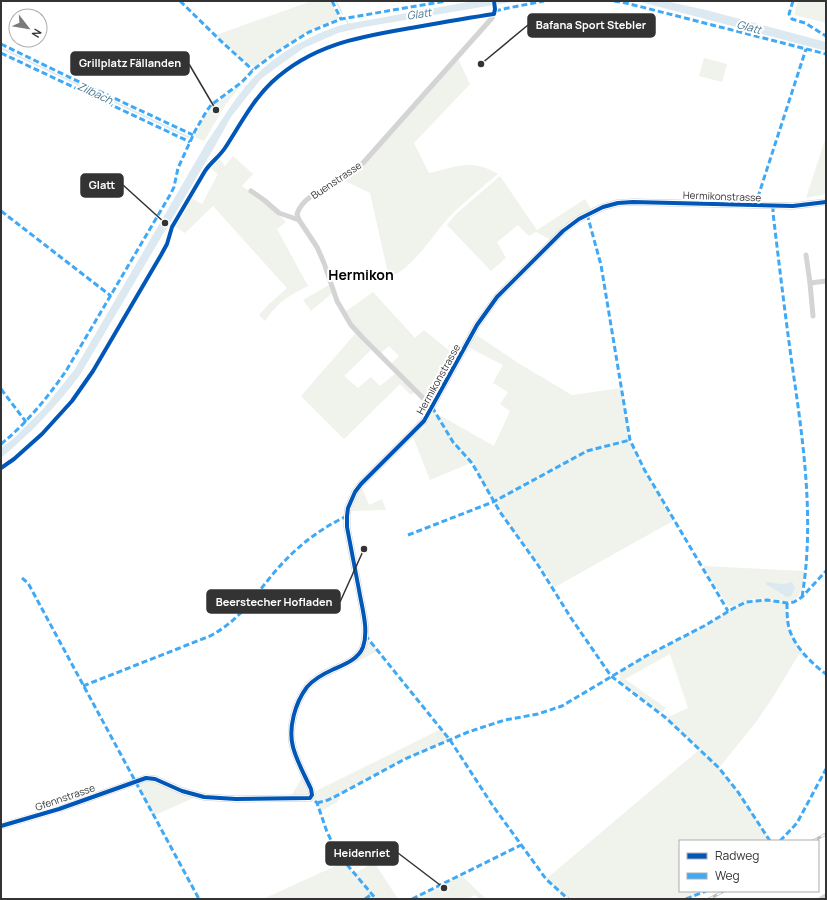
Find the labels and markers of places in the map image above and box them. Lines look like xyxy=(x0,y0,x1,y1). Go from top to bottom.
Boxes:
callout: Bafana Sport Stebler xyxy=(528,14,655,37)
callout: Grillplatz Fällanden xyxy=(71,52,189,75)
callout: Glatt xyxy=(81,174,123,197)
callout: Beerstecher Hofladen xyxy=(207,590,340,613)
callout: Heidenriet xyxy=(326,842,398,865)

